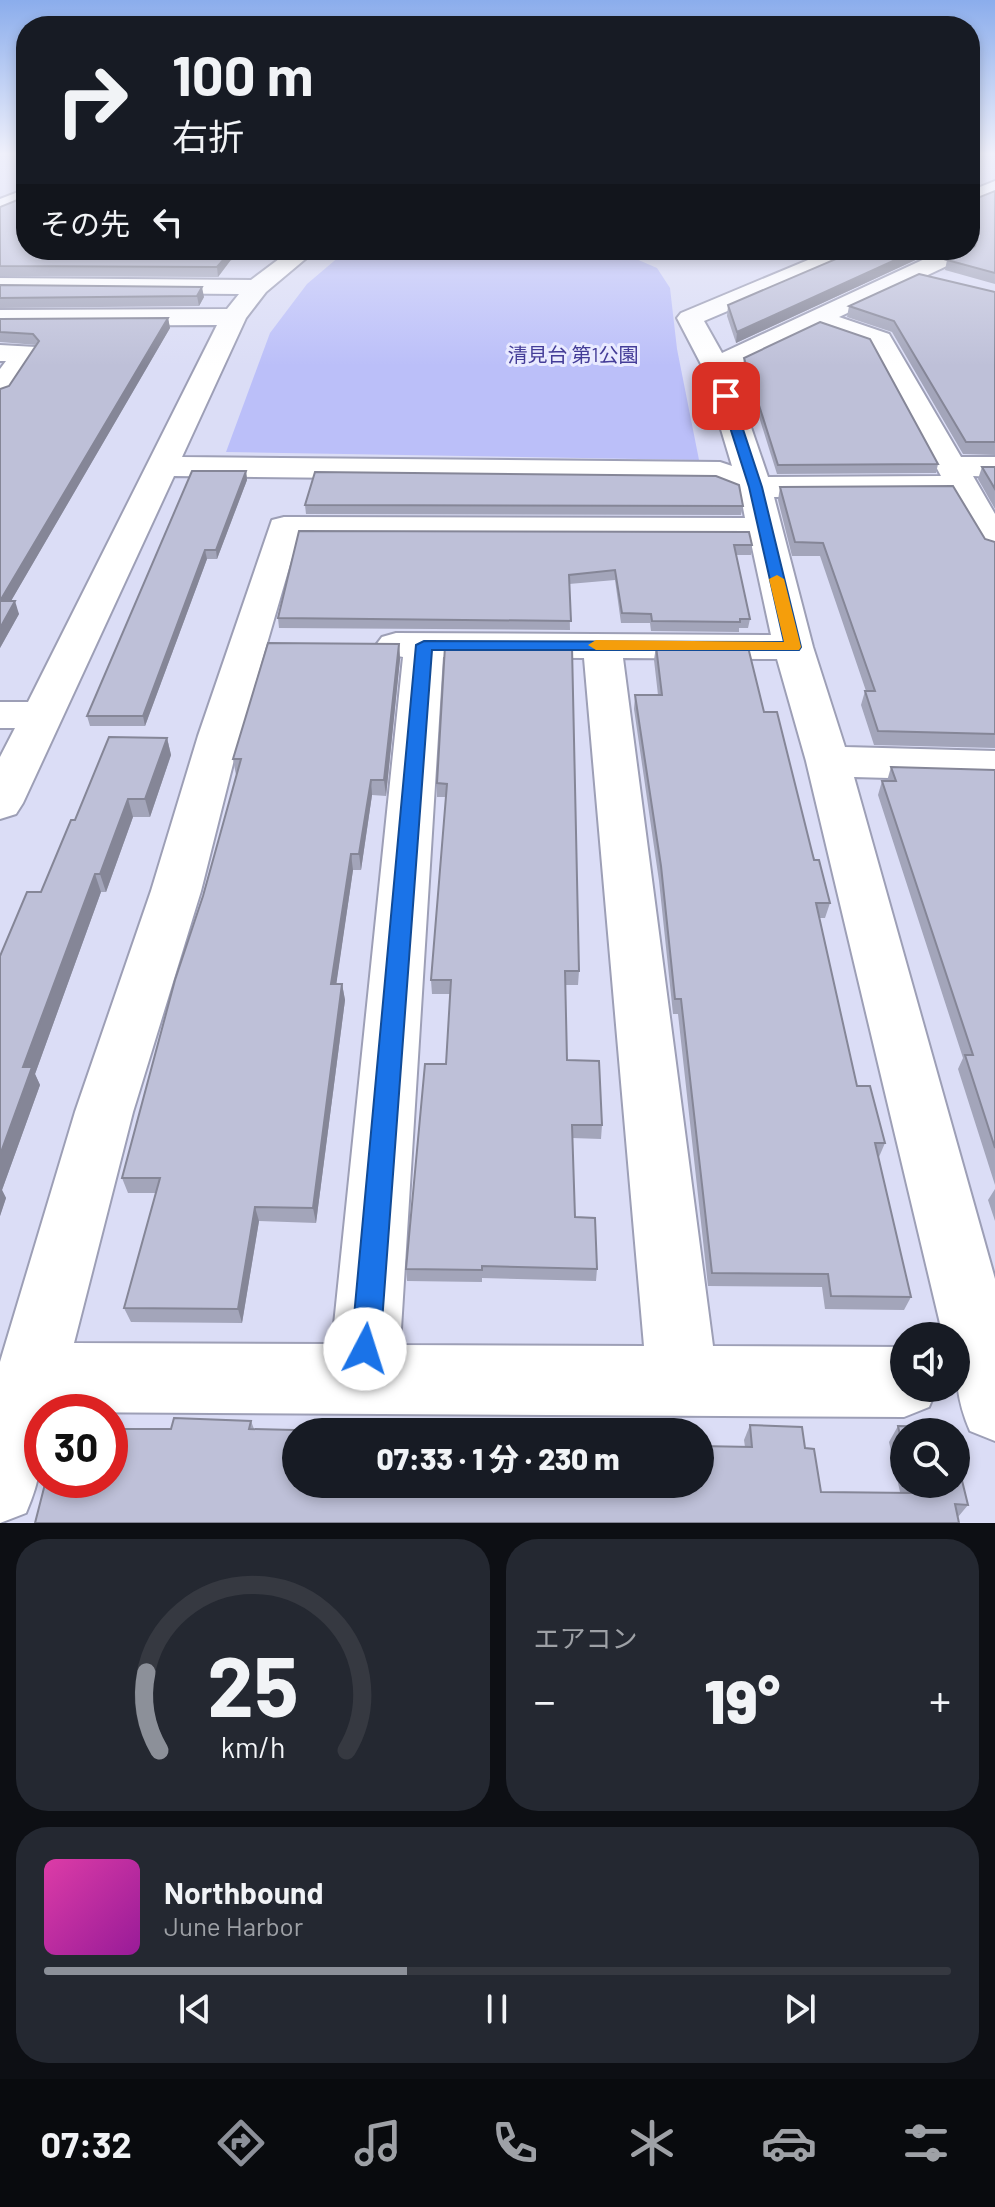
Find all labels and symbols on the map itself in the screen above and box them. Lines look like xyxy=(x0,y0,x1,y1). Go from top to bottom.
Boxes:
park label: 清見台 第1公園 xyxy=(508,342,639,366)
pin xyxy=(692,362,760,430)
position arrow xyxy=(323,1307,407,1391)
speed limit sign: 30 xyxy=(24,1394,128,1498)

